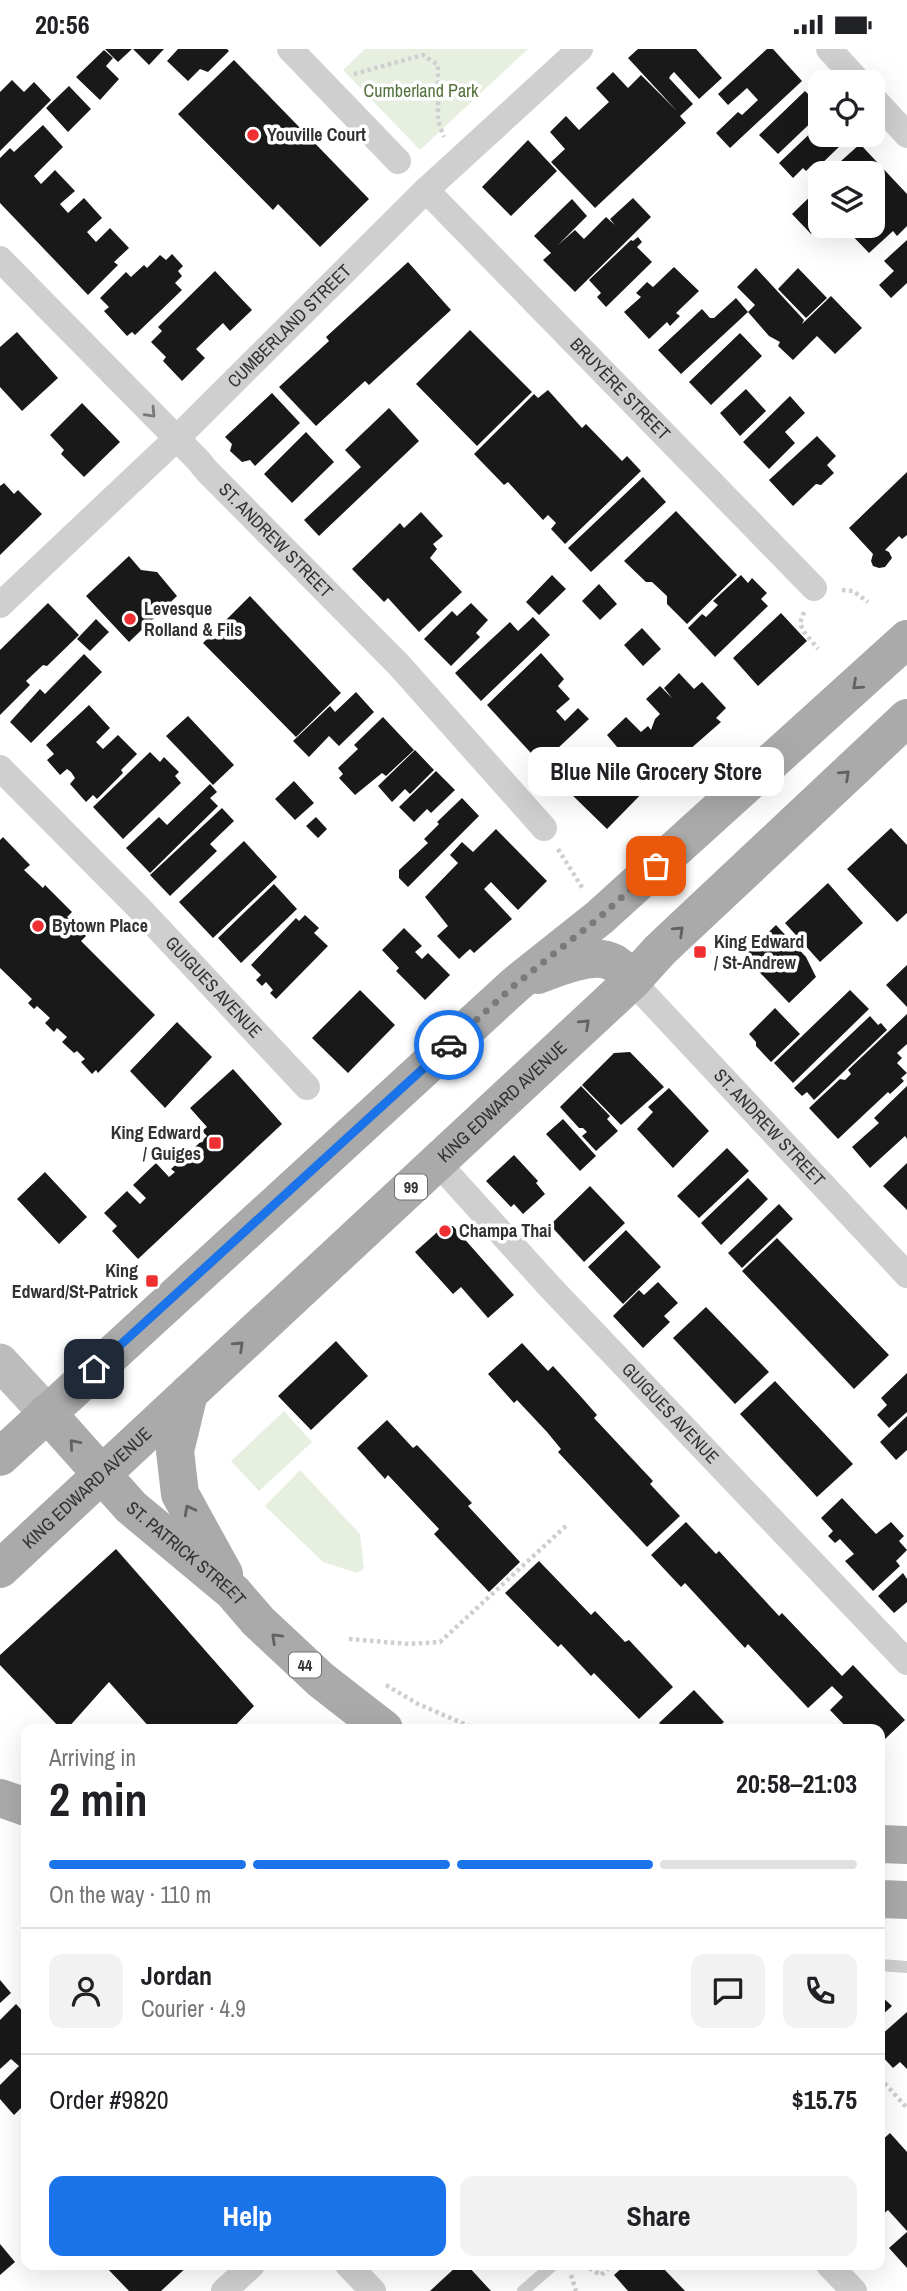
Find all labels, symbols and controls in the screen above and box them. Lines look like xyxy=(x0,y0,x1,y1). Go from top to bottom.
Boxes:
text: 20:56 xyxy=(35,7,90,42)
map controls xyxy=(808,70,885,238)
button: locate xyxy=(808,70,885,147)
park label: Cumberland Park xyxy=(364,78,479,103)
place label: Youville Court xyxy=(267,122,366,147)
marker: Youville Court xyxy=(245,127,261,143)
button: layers xyxy=(808,161,885,238)
street label: CUMBERLAND STREET xyxy=(222,258,357,393)
street label: BRUYÈRE STREET xyxy=(565,332,676,445)
one-way arrow xyxy=(143,405,156,418)
street label: ST. ANDREW STREET xyxy=(213,477,339,603)
place label: Levesque Rolland & Fils xyxy=(144,596,242,642)
marker: Levesque Rolland & Fils xyxy=(122,611,138,627)
one-way arrow xyxy=(852,676,865,689)
callout: Blue Nile Grocery Store xyxy=(528,747,784,796)
text: Blue Nile Grocery Store xyxy=(550,756,762,787)
one-way arrow xyxy=(837,771,850,784)
pin xyxy=(626,836,686,896)
icon: bag xyxy=(637,847,675,885)
place label: Bytown Place xyxy=(52,913,148,938)
marker: Bytown Place xyxy=(30,918,46,934)
one-way arrow xyxy=(671,927,684,940)
place label: King Edward / St-Andrew xyxy=(714,929,804,975)
street label: GUIGUES AVENUE xyxy=(160,931,268,1043)
marker: King Edward / St-Andrew xyxy=(692,944,708,960)
courier xyxy=(414,1010,484,1080)
one-way arrow xyxy=(577,1020,590,1033)
icon: car xyxy=(430,1026,468,1064)
street label: KING EDWARD AVENUE xyxy=(432,1035,572,1168)
street label: ST. ANDREW STREET xyxy=(708,1063,831,1192)
place label: King Edward / Guiges xyxy=(111,1120,201,1166)
marker: King Edward / Guiges xyxy=(207,1135,223,1151)
road number: 99 xyxy=(395,1175,427,1199)
place label: Champa Thai xyxy=(459,1218,552,1243)
marker: Champa Thai xyxy=(437,1223,453,1239)
place label: King Edward/St-Patrick xyxy=(12,1258,139,1304)
marker: King Edward/St-Patrick xyxy=(144,1273,160,1289)
pin xyxy=(64,1339,124,1399)
one-way arrow xyxy=(231,1342,244,1354)
icon: home xyxy=(75,1350,113,1388)
street label: GUIGUES AVENUE xyxy=(616,1357,725,1469)
street label: KING EDWARD AVENUE xyxy=(17,1421,157,1554)
one-way arrow xyxy=(70,1439,82,1452)
street label: ST. PATRICK STREET xyxy=(121,1495,252,1610)
one-way arrow xyxy=(184,1505,197,1517)
one-way arrow xyxy=(271,1633,284,1646)
road number: 44 xyxy=(289,1653,321,1677)
text: Arriving in xyxy=(49,1742,136,1773)
text: 20:58–21:03 xyxy=(736,1766,857,1801)
text: 2 min xyxy=(49,1768,148,1830)
text: On the way · 110 m xyxy=(49,1879,211,1910)
button: person xyxy=(49,1954,123,2028)
button: chat xyxy=(691,1954,765,2028)
button: phone xyxy=(783,1954,857,2028)
text: Jordan xyxy=(141,1958,212,1993)
text: Courier · 4.9 xyxy=(141,1993,246,2024)
text: Order #9820 xyxy=(49,2082,169,2117)
text: $15.75 xyxy=(792,2082,857,2117)
button: Help xyxy=(49,2176,446,2256)
button: Share xyxy=(460,2176,857,2256)

